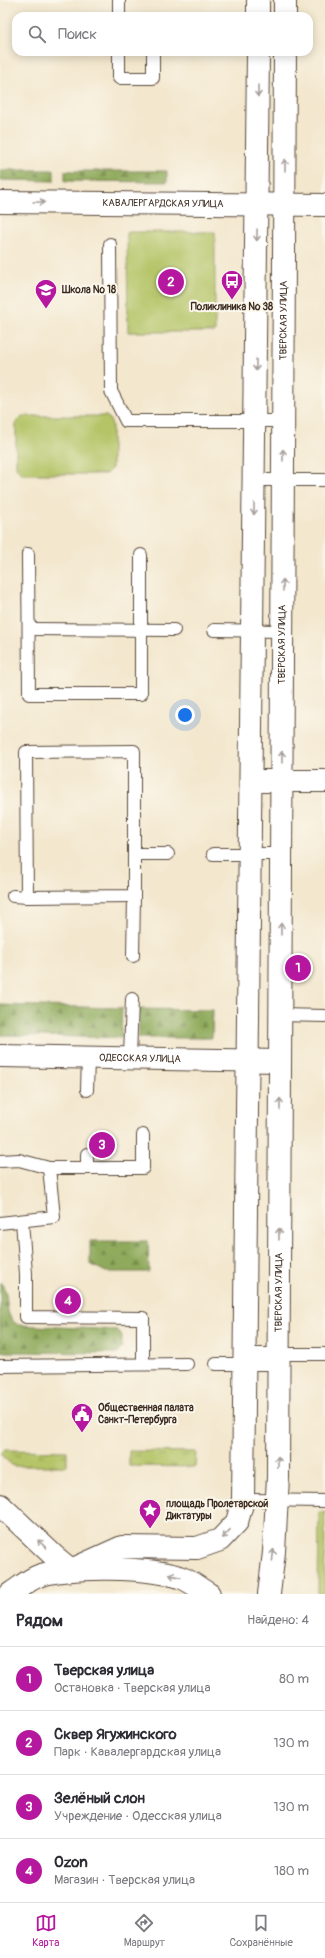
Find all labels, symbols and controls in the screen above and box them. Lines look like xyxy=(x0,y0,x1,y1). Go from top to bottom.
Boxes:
search box xyxy=(12,12,313,56)
icon: search xyxy=(26,23,48,45)
text: Поиск xyxy=(58,25,97,44)
one-way arrow xyxy=(254,84,262,97)
one-way arrow xyxy=(281,159,289,172)
street label: КАВАЛЕРГАРДСКАЯ УЛИЦА xyxy=(102,197,224,210)
one-way arrow xyxy=(32,198,45,206)
one-way arrow xyxy=(253,228,261,241)
pin: 2 xyxy=(158,267,184,297)
bus stop icon: Поликлиника № 38 xyxy=(219,268,245,301)
school or university icon: Школа № 18 xyxy=(33,277,59,310)
street label: ТВЕРСКАЯ УЛИЦА xyxy=(277,280,290,360)
place label: Школа № 18 xyxy=(61,284,116,296)
place label: Поликлиника № 38 xyxy=(191,301,273,313)
one-way arrow xyxy=(252,358,260,371)
one-way arrow xyxy=(279,449,287,462)
one-way arrow xyxy=(250,502,258,515)
one-way arrow xyxy=(279,579,287,592)
street label: ТВЕРСКАЯ УЛИЦА xyxy=(276,604,288,684)
your location xyxy=(175,705,195,725)
one-way arrow xyxy=(278,751,286,764)
one-way arrow xyxy=(277,923,285,936)
pin: 1 xyxy=(285,953,311,983)
street label: ОДЕССКАЯ УЛИЦА xyxy=(99,1052,181,1065)
one-way arrow xyxy=(276,1098,284,1111)
pin: 3 xyxy=(89,1130,115,1160)
one-way arrow xyxy=(275,1228,283,1241)
street label: ТВЕРСКАЯ УЛИЦА xyxy=(273,1252,285,1332)
pin: 4 xyxy=(55,1286,81,1316)
public building icon: Общественная палата Санкт-Петербурга xyxy=(69,1401,95,1434)
place label: Общественная палата Санкт-Петербурга xyxy=(98,1402,194,1426)
one-way arrow xyxy=(274,1456,282,1469)
place icon: площадь Пролетарской Диктатуры xyxy=(137,1497,163,1530)
place label: площадь Пролетарской Диктатуры xyxy=(165,1498,268,1522)
one-way arrow xyxy=(221,1529,231,1539)
one-way arrow xyxy=(37,1539,47,1549)
one-way arrow xyxy=(270,1549,277,1562)
one-way arrow xyxy=(168,1572,181,1580)
text: Рядом xyxy=(16,1610,63,1631)
text: Найдено: 4 xyxy=(247,1612,309,1628)
text: Тверская улица xyxy=(54,1661,154,1680)
text: 1 xyxy=(26,1671,32,1687)
text: 80 m xyxy=(279,1671,309,1687)
text: Остановка · Тверская улица xyxy=(54,1680,210,1696)
text: Сквер Ягужинского xyxy=(54,1725,177,1744)
text: 2 xyxy=(25,1735,33,1751)
text: 130 m xyxy=(273,1735,309,1751)
text: Парк · Кавалергардская улица xyxy=(54,1744,221,1760)
text: Зелёный слон xyxy=(54,1789,145,1808)
text: 3 xyxy=(25,1799,33,1815)
text: 130 m xyxy=(273,1799,309,1815)
text: Учреждение · Одесская улица xyxy=(54,1808,222,1824)
text: Ozon xyxy=(54,1853,88,1872)
text: 4 xyxy=(25,1863,33,1879)
text: 180 m xyxy=(274,1863,309,1879)
text: Магазин · Тверская улица xyxy=(54,1872,195,1888)
tab: Карта xyxy=(32,1912,59,1949)
tab: Маршрут xyxy=(124,1912,165,1949)
tab: Сохранённые xyxy=(229,1912,293,1949)

